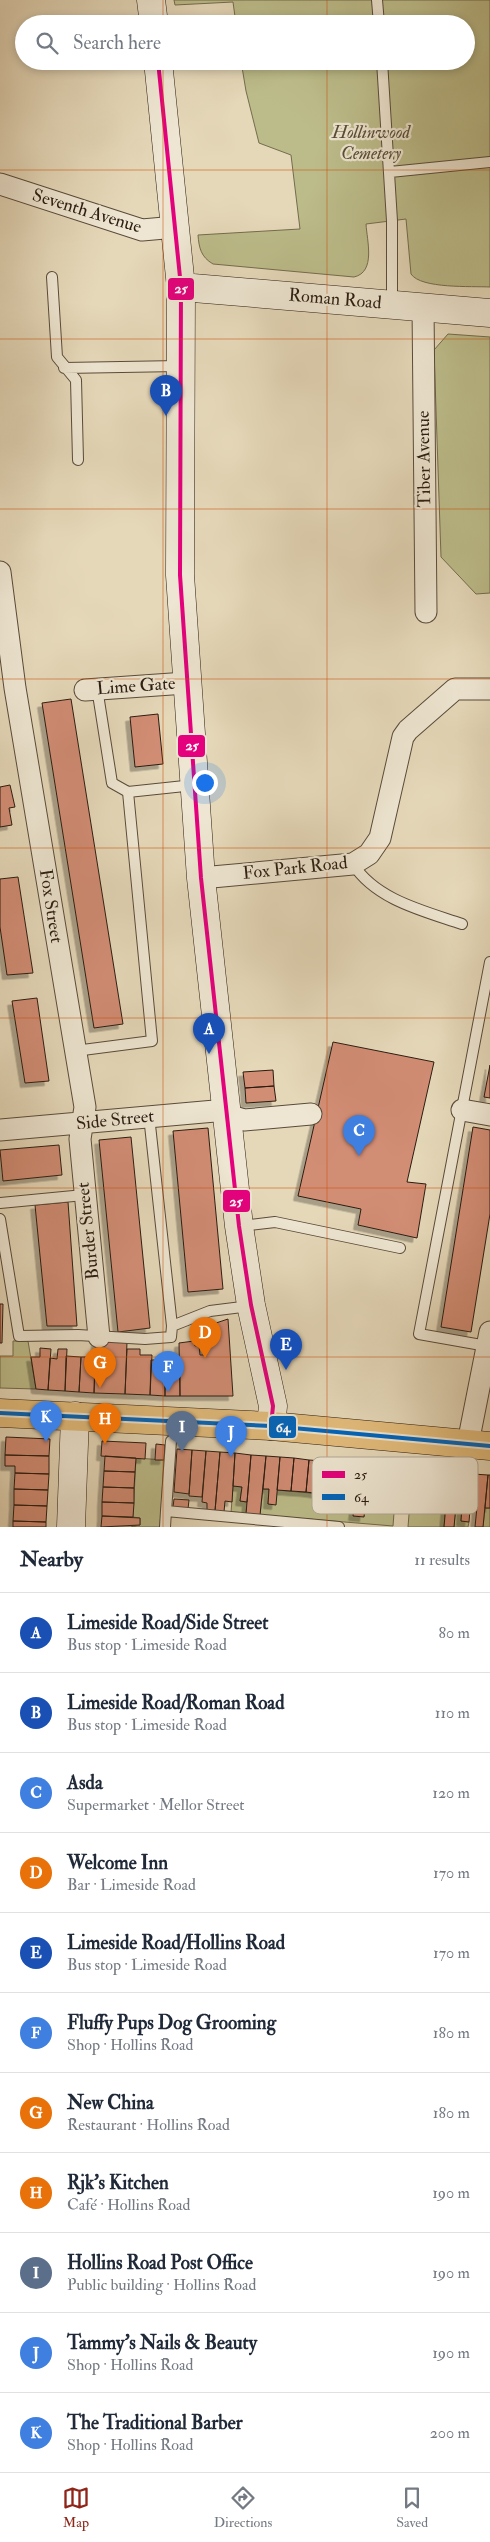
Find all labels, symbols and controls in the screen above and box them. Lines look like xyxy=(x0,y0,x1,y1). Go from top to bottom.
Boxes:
search box xyxy=(15,15,475,70)
icon: search xyxy=(33,29,61,57)
text: Search here xyxy=(73,31,161,55)
park label: Hollinwood Cemetery xyxy=(331,121,411,165)
street label: Seventh Avenue xyxy=(30,183,145,239)
line badge: 25 xyxy=(167,277,195,301)
text: 25 xyxy=(174,280,188,297)
street label: Roman Road xyxy=(287,283,383,315)
pin: B xyxy=(150,375,182,416)
street label: Tiber Avenue xyxy=(412,410,436,508)
street label: Lime Gate xyxy=(96,672,177,700)
line badge: 25 xyxy=(177,734,206,758)
text: 25 xyxy=(185,737,199,754)
your location xyxy=(192,770,218,796)
street label: Fox Park Road xyxy=(241,851,349,885)
street label: Fox Street xyxy=(34,867,68,945)
pin: A xyxy=(193,1013,225,1054)
street label: Side Street xyxy=(75,1104,155,1136)
pin: C xyxy=(343,1115,375,1156)
street label: Burder Street xyxy=(71,1181,105,1281)
line badge: 25 xyxy=(222,1189,251,1213)
text: 25 xyxy=(229,1193,243,1210)
pin: D xyxy=(189,1317,221,1358)
pin: E xyxy=(270,1329,302,1370)
pin: G xyxy=(84,1347,116,1388)
pin: F xyxy=(152,1351,184,1392)
pin: K xyxy=(30,1401,62,1442)
pin: H xyxy=(89,1403,121,1444)
pin: I xyxy=(166,1411,198,1452)
line badge: 64 xyxy=(268,1415,297,1439)
pin: J xyxy=(215,1416,247,1457)
text: 64 xyxy=(276,1419,292,1436)
legend xyxy=(312,1457,478,1514)
text: 25 xyxy=(354,1466,368,1483)
text: 64 xyxy=(354,1489,370,1506)
text: Nearby xyxy=(20,1546,83,1573)
text: 11 results xyxy=(414,1550,470,1570)
text: Limeside Road/Side Street xyxy=(67,1611,268,1635)
text: A xyxy=(31,1623,41,1643)
text: 80 m xyxy=(439,1623,470,1643)
text: Bus stop · Limeside Road xyxy=(67,1635,227,1655)
text: Limeside Road/Roman Road xyxy=(67,1691,284,1715)
text: B xyxy=(31,1703,41,1723)
text: 110 m xyxy=(435,1703,470,1723)
text: Bus stop · Limeside Road xyxy=(67,1715,227,1735)
text: Asda xyxy=(67,1771,103,1795)
text: C xyxy=(30,1783,42,1803)
text: 120 m xyxy=(432,1783,470,1803)
text: Supermarket · Mellor Street xyxy=(67,1795,245,1815)
text: Welcome Inn xyxy=(67,1851,168,1875)
text: D xyxy=(29,1863,43,1883)
text: 170 m xyxy=(433,1863,470,1883)
text: Bar · Limeside Road xyxy=(67,1875,196,1895)
text: Limeside Road/Hollins Road xyxy=(67,1931,285,1955)
text: E xyxy=(30,1943,42,1963)
text: 170 m xyxy=(433,1943,470,1963)
text: Bus stop · Limeside Road xyxy=(67,1955,227,1975)
text: Fluffy Pups Dog Grooming xyxy=(67,2011,276,2035)
text: F xyxy=(31,2023,41,2043)
text: 180 m xyxy=(433,2023,470,2043)
text: Shop · Hollins Road xyxy=(67,2035,193,2055)
text: New China xyxy=(67,2091,154,2115)
text: G xyxy=(29,2103,43,2123)
text: 180 m xyxy=(433,2103,470,2123)
text: Restaurant · Hollins Road xyxy=(67,2115,230,2135)
text: Rjk's Kitchen xyxy=(67,2171,169,2195)
text: H xyxy=(29,2183,43,2203)
text: 190 m xyxy=(432,2183,470,2203)
text: Café · Hollins Road xyxy=(67,2195,190,2215)
text: Hollins Road Post Office xyxy=(67,2251,253,2275)
text: I xyxy=(33,2263,39,2283)
text: 190 m xyxy=(432,2263,470,2283)
text: Public building · Hollins Road xyxy=(67,2275,256,2295)
text: Tammy's Nails & Beauty xyxy=(67,2331,257,2355)
text: J xyxy=(33,2343,39,2363)
text: 190 m xyxy=(432,2343,470,2363)
text: Shop · Hollins Road xyxy=(67,2355,193,2375)
text: The Traditional Barber xyxy=(67,2411,243,2435)
text: K xyxy=(30,2423,42,2443)
text: 200 m xyxy=(430,2423,470,2443)
text: Shop · Hollins Road xyxy=(67,2435,193,2455)
tab: Map xyxy=(62,2484,90,2531)
tab: Directions xyxy=(214,2484,272,2531)
tab: Saved xyxy=(396,2484,428,2531)

